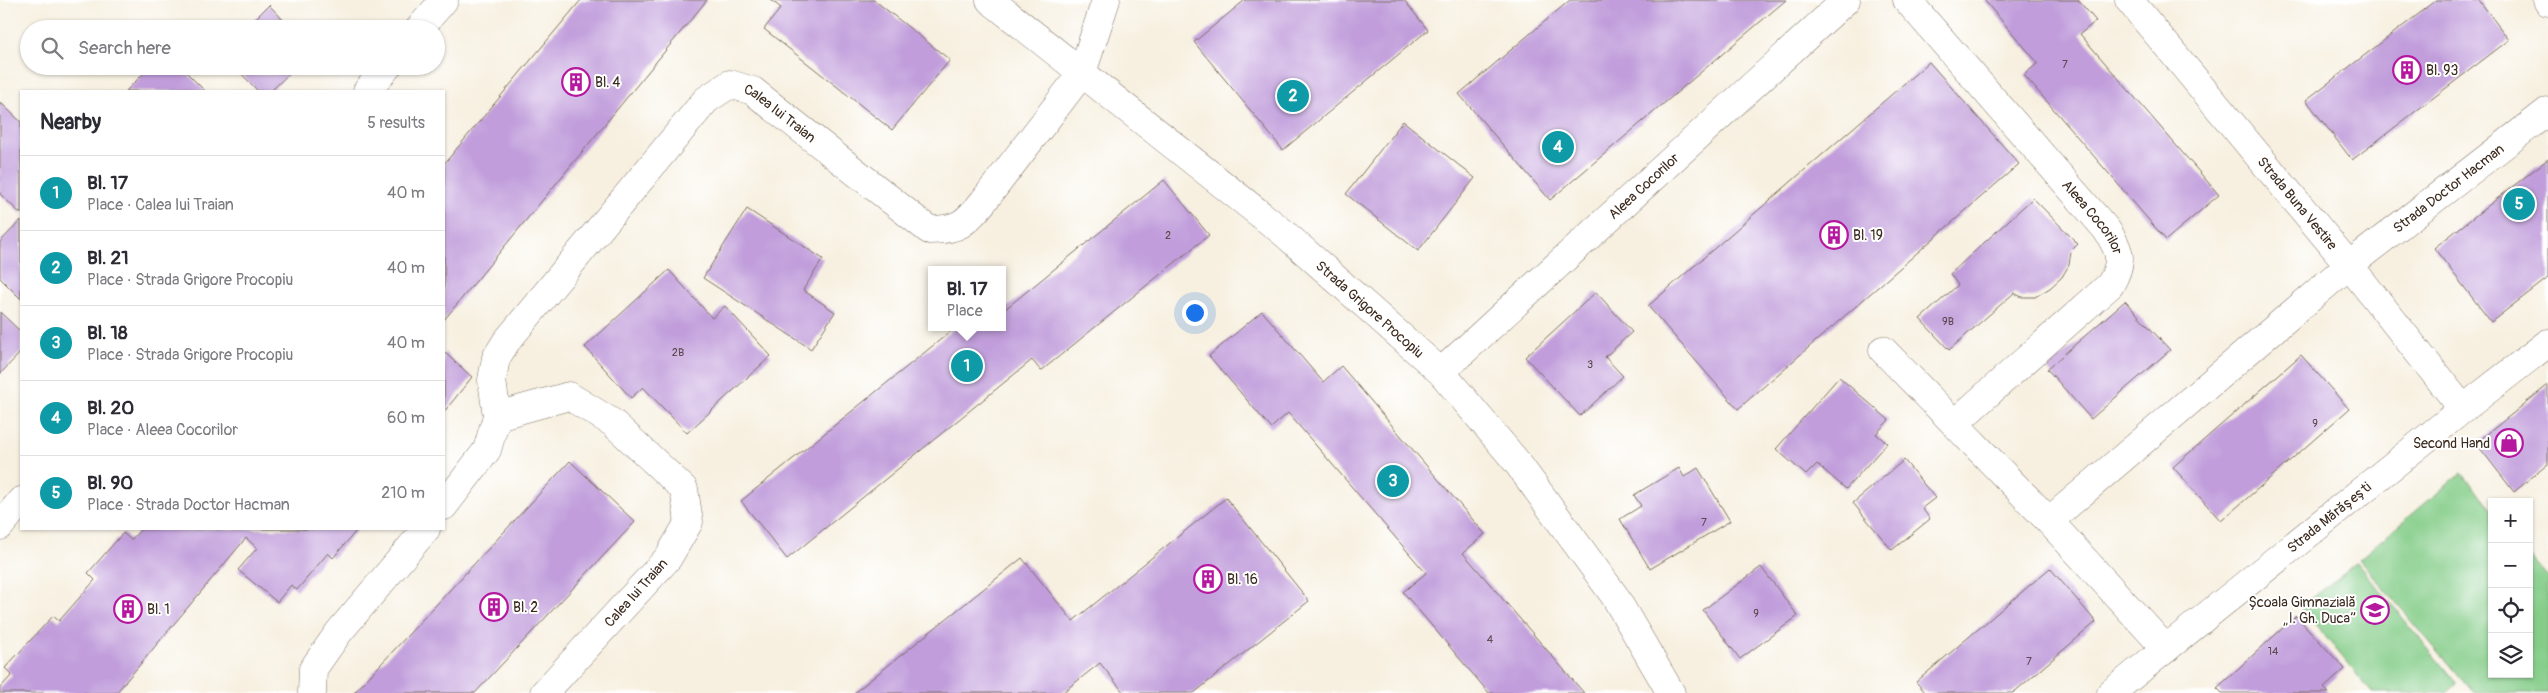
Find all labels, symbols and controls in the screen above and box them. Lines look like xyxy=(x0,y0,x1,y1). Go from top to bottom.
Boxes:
search box xyxy=(20,20,445,75)
icon: search xyxy=(38,34,66,62)
text: Search here xyxy=(78,36,171,60)
building icon: Bl. 93 xyxy=(2392,55,2422,85)
house number: 7 xyxy=(2062,58,2068,71)
place label: Bl. 93 xyxy=(2426,62,2459,79)
building icon: Bl. 4 xyxy=(561,67,591,97)
place label: Bl. 4 xyxy=(595,74,620,91)
pin: 2 xyxy=(1277,77,1309,115)
street label: Calea lui Traian xyxy=(742,80,819,146)
text: Nearby xyxy=(40,109,101,136)
text: 5 results xyxy=(367,113,425,133)
pin: 4 xyxy=(1542,128,1574,166)
street label: Strada Doctor Hacman xyxy=(2390,140,2507,236)
street label: Aleea Cocorilor xyxy=(1605,149,1682,223)
street label: Strada Buna Vestire xyxy=(2254,153,2341,253)
text: Bl. 17 xyxy=(87,171,128,195)
street label: Aleea Cocorilor xyxy=(2059,176,2127,256)
text: 1 xyxy=(53,183,59,203)
text: 40 m xyxy=(387,183,425,203)
pin: 5 xyxy=(2503,185,2535,223)
text: Place · Calea lui Traian xyxy=(87,195,234,215)
building icon: Bl. 19 xyxy=(1819,220,1849,250)
place label: Bl. 19 xyxy=(1853,227,1883,244)
house number: 2 xyxy=(1165,229,1171,242)
text: Bl. 21 xyxy=(87,246,129,270)
street label: Strada Grigore Procopiu xyxy=(1313,257,1427,361)
text: 2 xyxy=(52,258,60,278)
text: 40 m xyxy=(387,258,425,278)
popup xyxy=(928,266,1006,331)
text: Place · Strada Grigore Procopiu xyxy=(87,270,293,290)
text: Bl. 17 xyxy=(946,277,988,301)
your location xyxy=(1182,300,1208,326)
text: Place xyxy=(946,301,983,321)
house number: 9B xyxy=(1942,315,1954,328)
text: Bl. 18 xyxy=(87,321,128,345)
text: 3 xyxy=(52,333,60,353)
text: 40 m xyxy=(387,333,425,353)
text: Place · Strada Grigore Procopiu xyxy=(87,345,293,365)
house number: 2B xyxy=(672,346,684,359)
pin: 1 xyxy=(951,347,983,385)
house number: 3 xyxy=(1587,358,1593,371)
text: Bl. 20 xyxy=(87,396,134,420)
text: 4 xyxy=(51,408,61,428)
text: 60 m xyxy=(387,408,425,428)
house number: 9 xyxy=(2312,417,2318,430)
text: Place · Aleea Cocorilor xyxy=(87,420,238,440)
shop icon: Second Hand xyxy=(2494,428,2524,458)
place label: Second Hand xyxy=(2413,435,2490,452)
pin: 3 xyxy=(1377,462,1409,500)
text: Bl. 90 xyxy=(87,471,133,495)
street label: Strada Mărășești xyxy=(2283,478,2375,556)
text: 5 xyxy=(52,483,60,503)
text: 210 m xyxy=(381,483,425,503)
text: Place · Strada Doctor Hacman xyxy=(87,495,290,515)
map controls xyxy=(2488,498,2533,678)
button: + xyxy=(2488,498,2533,543)
house number: 7 xyxy=(1701,516,1707,529)
button: − xyxy=(2488,543,2533,588)
street label: Calea lui Traian xyxy=(601,555,671,631)
building icon: Bl. 16 xyxy=(1193,564,1223,594)
place label: Bl. 16 xyxy=(1227,571,1258,588)
button: locate xyxy=(2488,588,2533,633)
building icon: Bl. 2 xyxy=(479,592,509,622)
building icon: Bl. 1 xyxy=(113,594,143,624)
place label: Școala Gimnazială „I. Gh. Duca” xyxy=(2248,594,2356,627)
school or university icon: Școala Gimnazială „I. Gh. Duca” xyxy=(2360,595,2390,625)
place label: Bl. 2 xyxy=(513,599,538,616)
place label: Bl. 1 xyxy=(147,601,170,618)
house number: 9 xyxy=(1753,607,1759,620)
house number: 4 xyxy=(1487,633,1494,646)
button: layers xyxy=(2488,633,2533,678)
house number: 14 xyxy=(2268,645,2279,658)
house number: 7 xyxy=(2026,655,2032,668)

